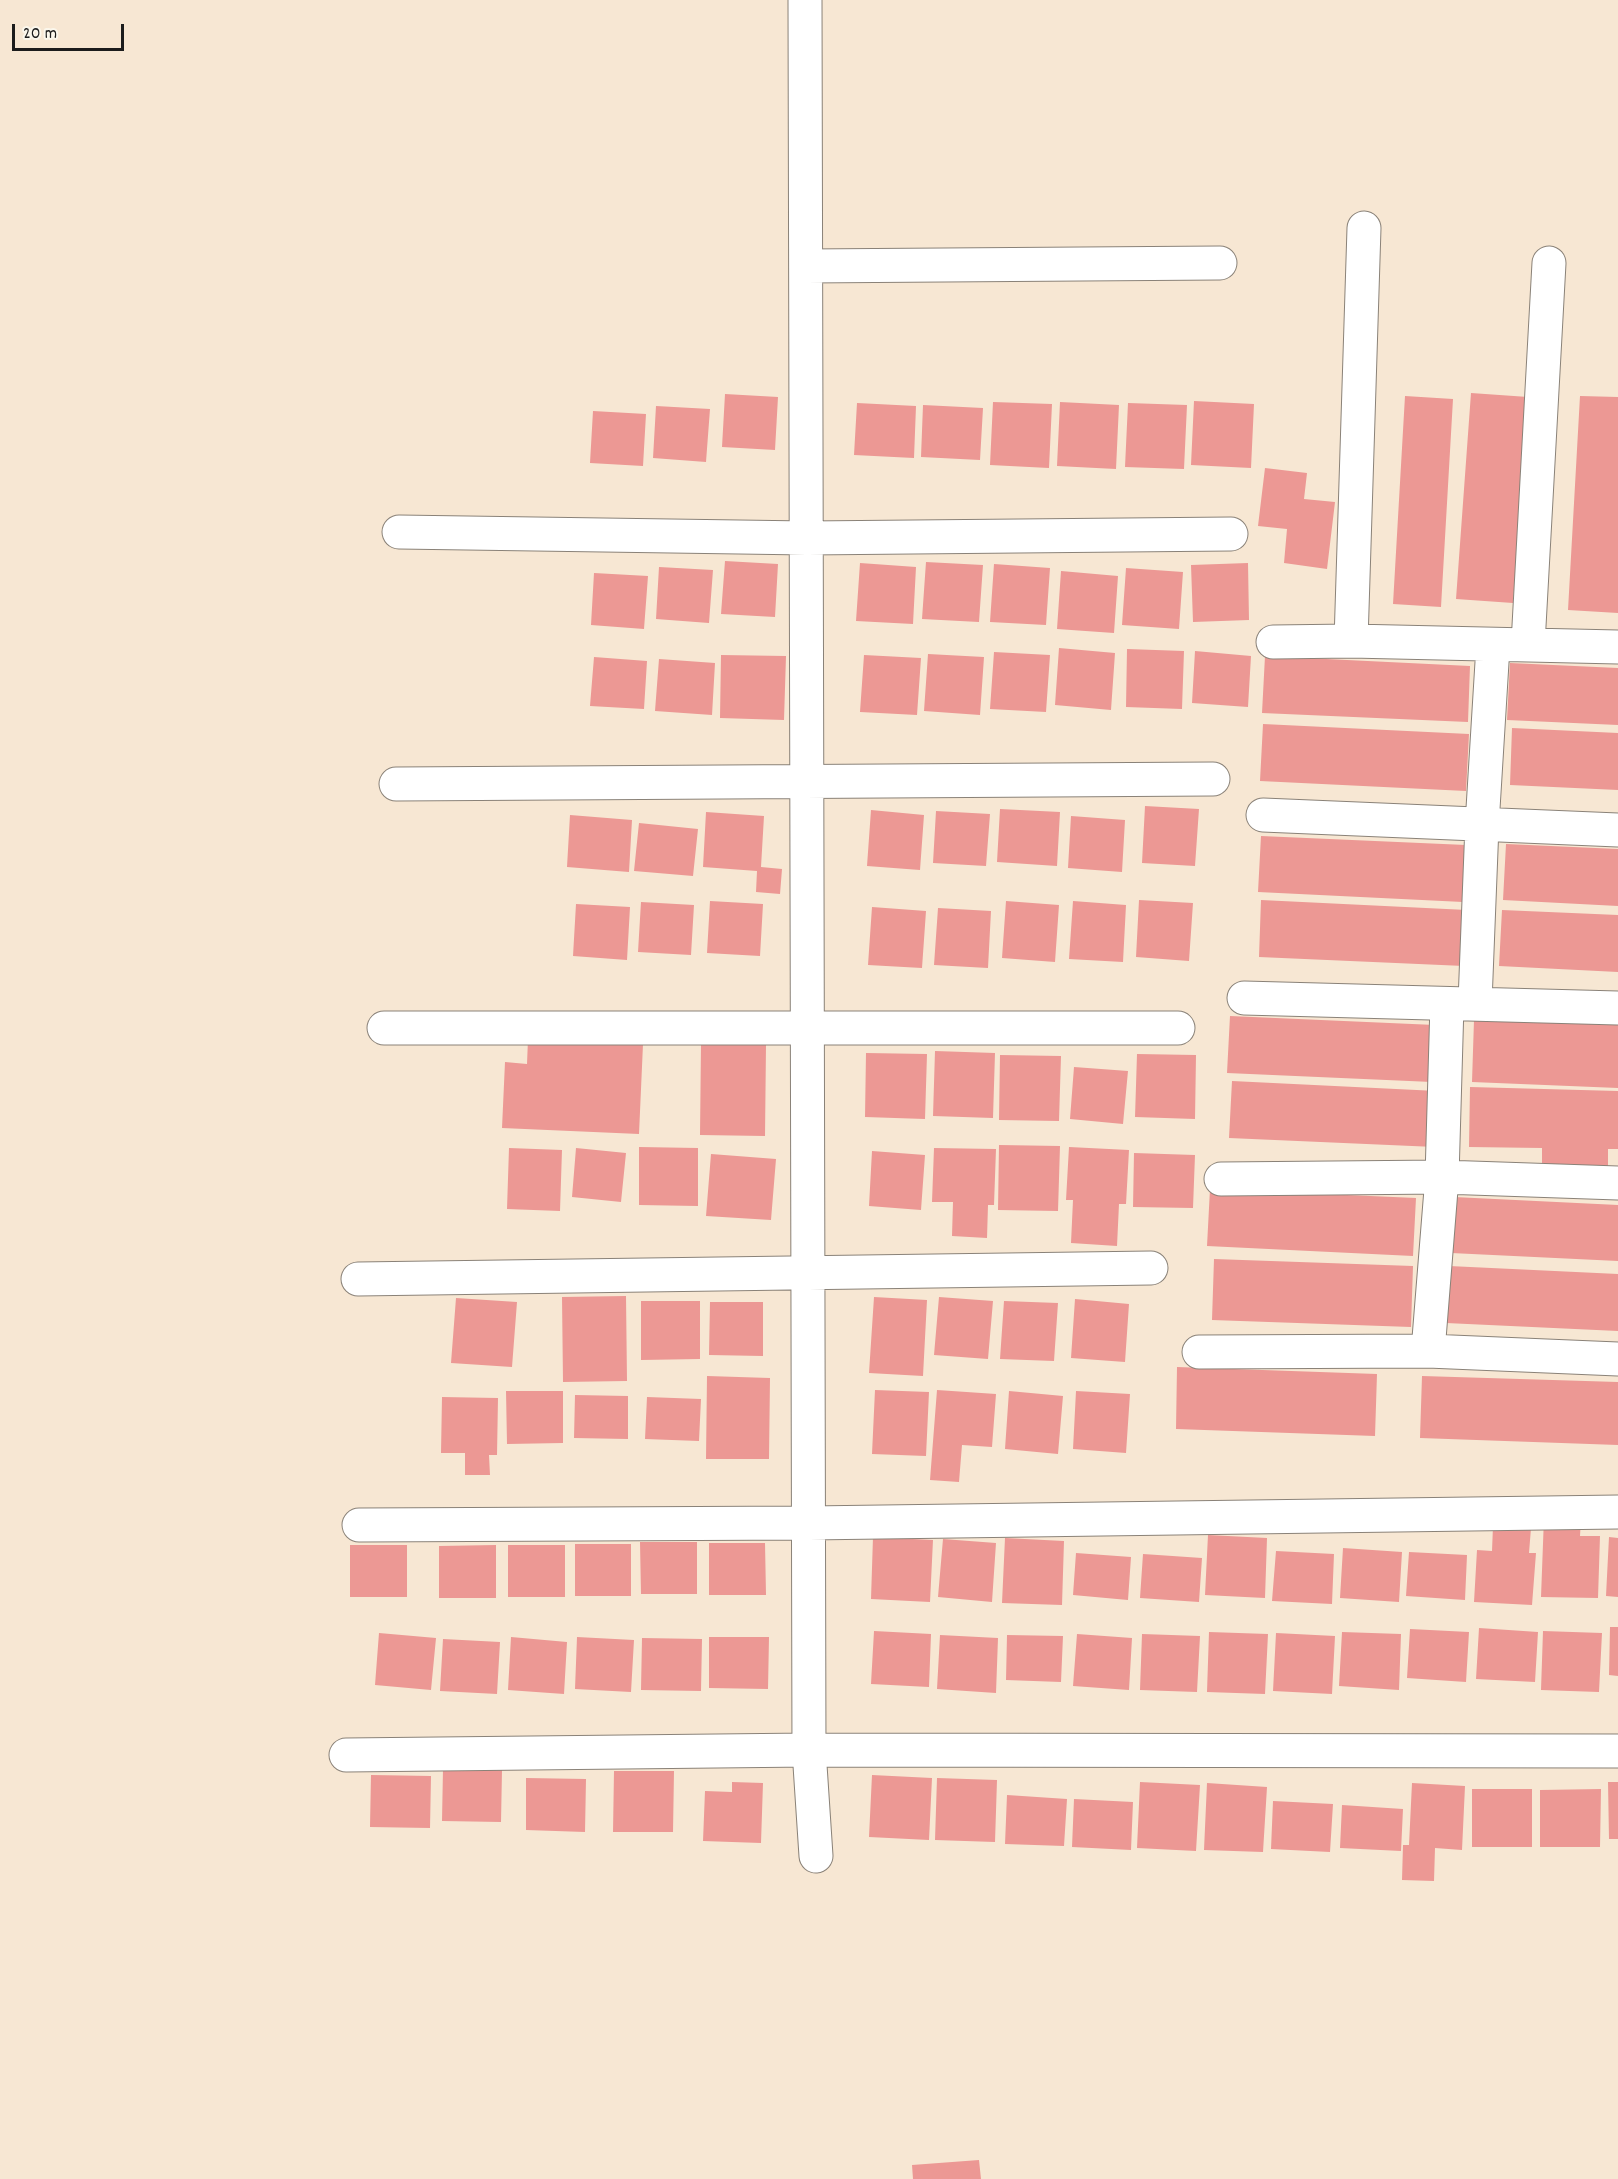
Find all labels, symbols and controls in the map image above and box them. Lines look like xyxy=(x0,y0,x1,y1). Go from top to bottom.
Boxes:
scale bar xyxy=(15,12,128,50)
text: 20 m xyxy=(23,22,57,47)

